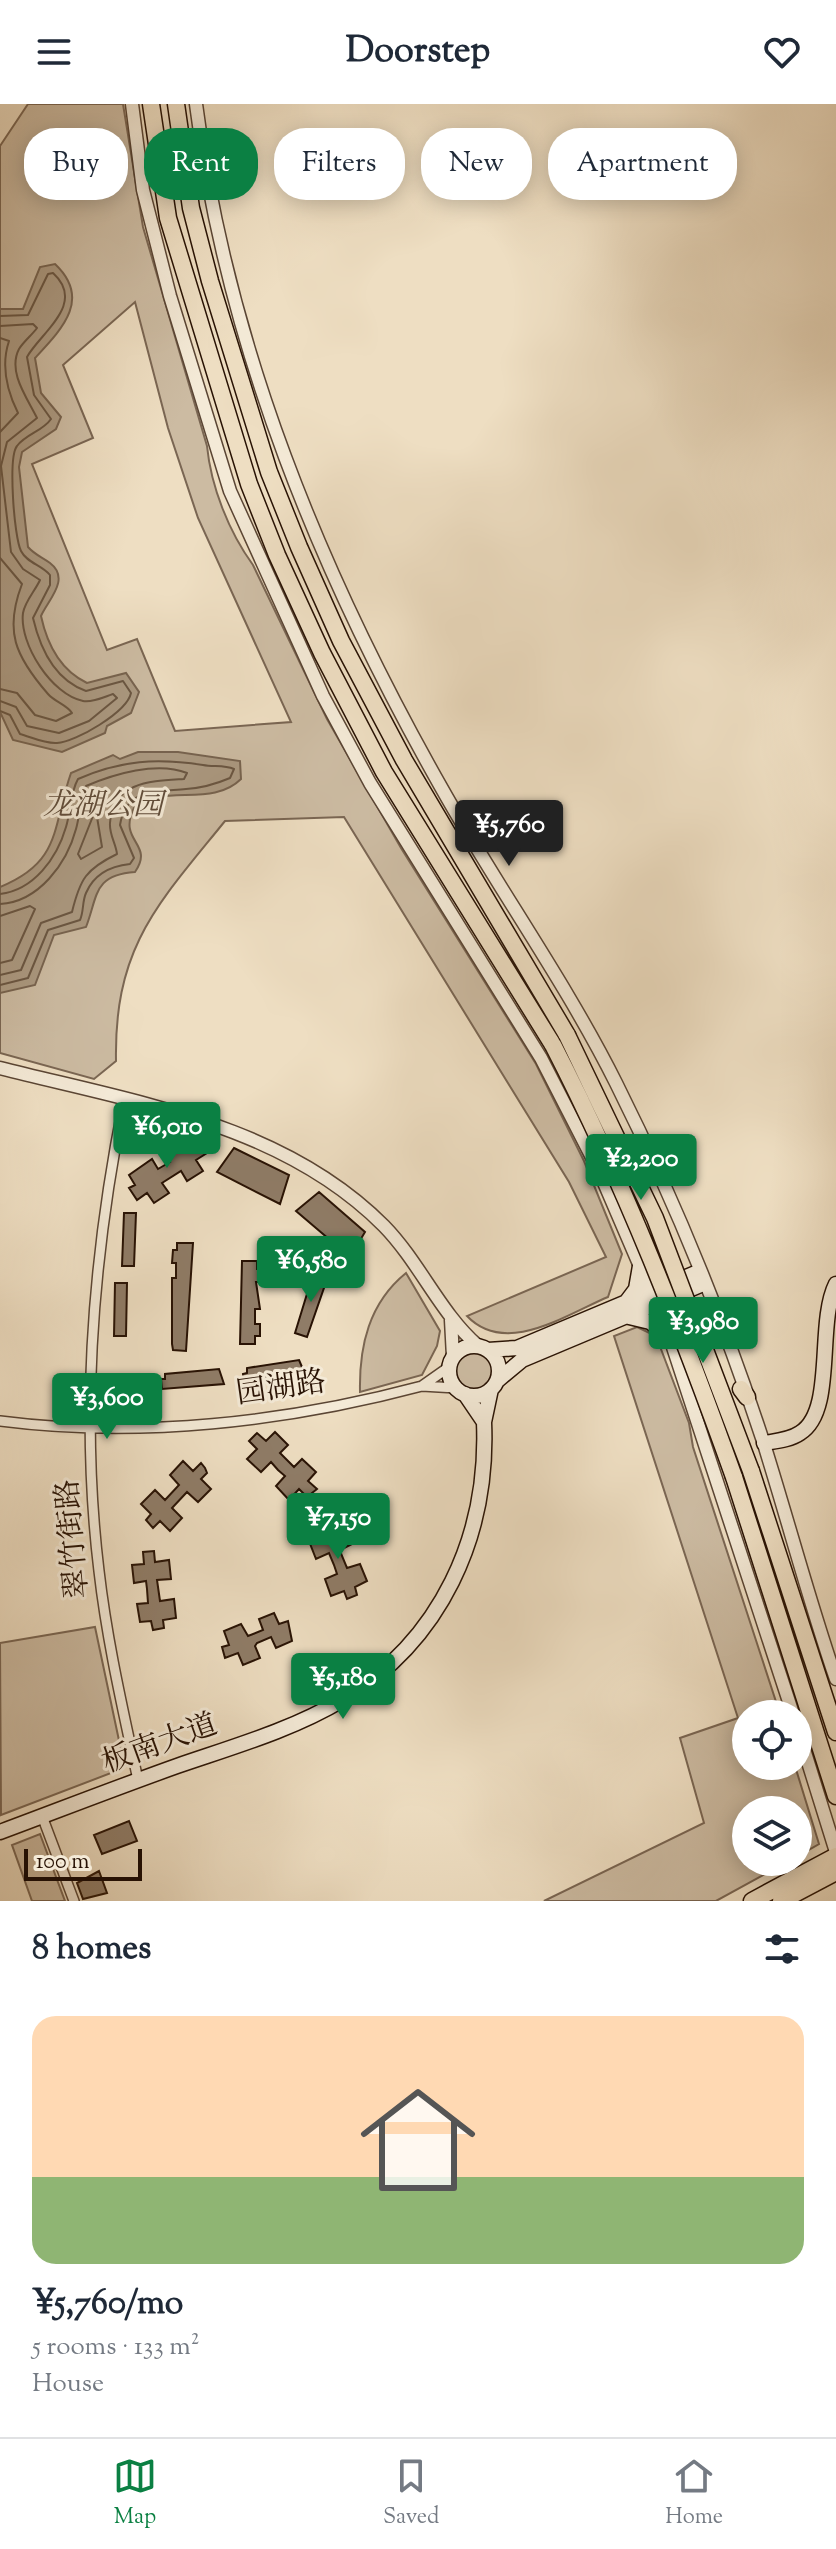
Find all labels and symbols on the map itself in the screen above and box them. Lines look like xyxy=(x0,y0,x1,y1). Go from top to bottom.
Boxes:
park label: 龙湖公园 xyxy=(43,785,167,828)
pin: ¥5,760 xyxy=(444,800,574,868)
pin: ¥6,010 xyxy=(102,1102,232,1170)
pin: ¥2,200 xyxy=(576,1134,706,1202)
pin: ¥6,580 xyxy=(246,1236,376,1304)
pin: ¥3,980 xyxy=(638,1297,768,1365)
street label: 园湖路 xyxy=(233,1361,329,1417)
pin: ¥3,600 xyxy=(42,1373,172,1441)
street label: 翠竹街路 xyxy=(47,1477,101,1601)
pin: ¥7,150 xyxy=(273,1493,403,1561)
pin: ¥5,180 xyxy=(278,1653,408,1721)
street label: 板南大道 xyxy=(96,1704,224,1786)
scale bar xyxy=(24,1845,142,1881)

